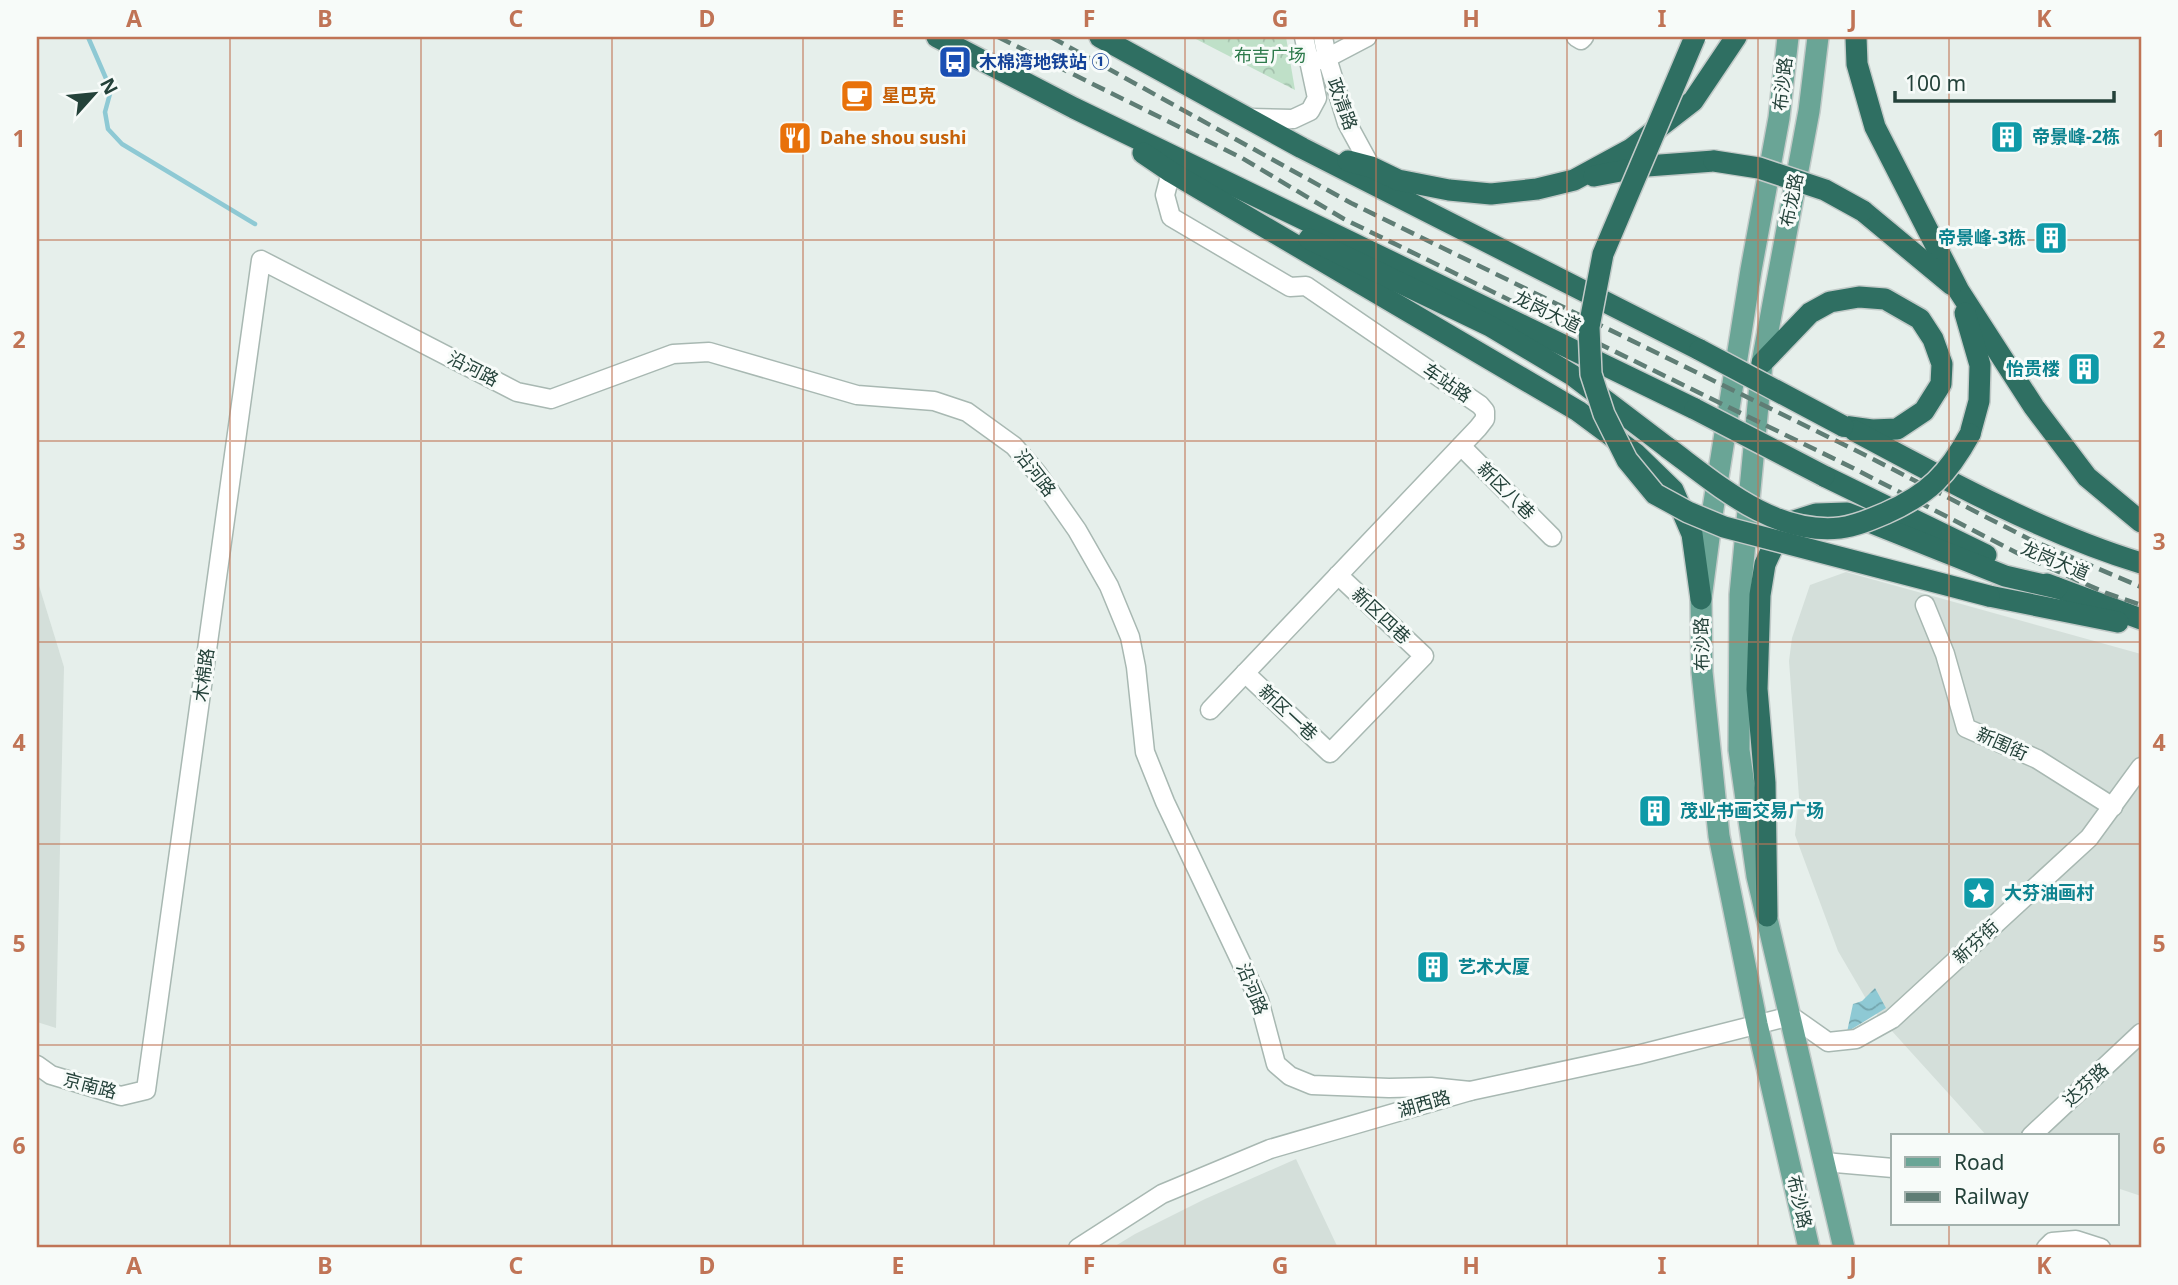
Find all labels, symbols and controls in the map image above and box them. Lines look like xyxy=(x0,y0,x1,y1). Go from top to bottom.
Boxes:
text: A xyxy=(126,2,142,34)
text: B xyxy=(317,2,333,34)
text: C xyxy=(509,2,524,34)
text: D xyxy=(699,2,715,34)
text: E xyxy=(892,2,904,34)
text: F xyxy=(1083,2,1095,34)
text: G xyxy=(1272,2,1288,34)
text: H xyxy=(1462,2,1480,34)
text: I xyxy=(1658,2,1667,34)
text: J xyxy=(1847,2,1857,34)
text: K xyxy=(2036,2,2052,34)
bus stop icon: 木棉湾地铁站 ① xyxy=(936,43,974,81)
park label: 布吉广场 xyxy=(1234,43,1306,67)
place label: 木棉湾地铁站 ① xyxy=(979,49,1110,73)
street label: 布沙路 xyxy=(1767,56,1797,112)
north arrow xyxy=(60,60,130,130)
scale bar xyxy=(1895,60,2113,104)
text: 100 m xyxy=(1905,69,1966,97)
text: N xyxy=(94,73,124,99)
street label: 政清路 xyxy=(1322,74,1363,133)
cafe icon: 星巴克 xyxy=(838,77,876,115)
place label: 星巴克 xyxy=(882,83,936,107)
building icon: 帝景峰-2栋 xyxy=(1988,118,2026,156)
restaurant icon: Dahe shou sushi xyxy=(776,119,814,157)
text: 1 xyxy=(12,122,26,154)
text: 1 xyxy=(2152,122,2166,154)
place label: 帝景峰-2栋 xyxy=(2032,124,2120,148)
place label: Dahe shou sushi xyxy=(820,125,966,149)
street label: 布龙路 xyxy=(1774,171,1808,229)
building icon: 帝景峰-3栋 xyxy=(2032,219,2070,257)
place label: 帝景峰-3栋 xyxy=(1938,225,2026,249)
street label: 龙岗大道 xyxy=(1510,285,1585,338)
text: 2 xyxy=(12,323,26,355)
text: 2 xyxy=(2152,323,2166,355)
street label: 沿河路 xyxy=(444,345,503,391)
building icon: 怡贵楼 xyxy=(2065,350,2103,388)
place label: 怡贵楼 xyxy=(2006,356,2060,380)
street label: 车站路 xyxy=(1418,357,1477,407)
street label: 沿河路 xyxy=(1010,444,1062,501)
street label: 新区八巷 xyxy=(1473,456,1541,524)
text: 3 xyxy=(12,525,26,557)
text: 3 xyxy=(2152,525,2166,557)
street label: 龙岗大道 xyxy=(2018,535,2093,585)
street label: 新区四巷 xyxy=(1347,582,1416,649)
street label: 布沙路 xyxy=(1689,617,1713,671)
street label: 木棉路 xyxy=(187,646,219,703)
street label: 新区一巷 xyxy=(1254,679,1323,746)
street label: 新围街 xyxy=(1973,721,2032,765)
text: 4 xyxy=(12,726,26,758)
text: 4 xyxy=(2152,726,2166,758)
building icon: 茂业书画交易广场 xyxy=(1636,792,1674,830)
place label: 茂业书画交易广场 xyxy=(1680,798,1824,822)
place icon: 大芬油画村 xyxy=(1960,874,1998,912)
place label: 大芬油画村 xyxy=(2004,880,2094,904)
street label: 新芬街 xyxy=(1947,914,2003,968)
text: 5 xyxy=(12,927,26,959)
text: 5 xyxy=(2152,927,2166,959)
building icon: 艺术大厦 xyxy=(1414,948,1452,986)
place label: 艺术大厦 xyxy=(1458,954,1530,978)
street label: 沿河路 xyxy=(1232,959,1274,1018)
street label: 达芬路 xyxy=(2057,1057,2113,1111)
street label: 京南路 xyxy=(61,1066,119,1104)
street label: 湖西路 xyxy=(1394,1084,1453,1122)
text: 6 xyxy=(12,1129,26,1161)
text: 6 xyxy=(2152,1129,2166,1161)
legend xyxy=(1891,1134,2118,1226)
text: Road xyxy=(1954,1148,2004,1176)
street label: 布沙路 xyxy=(1782,1173,1818,1231)
text: Railway xyxy=(1954,1182,2029,1210)
text: A xyxy=(126,1249,142,1281)
text: B xyxy=(317,1249,333,1281)
text: C xyxy=(509,1249,524,1281)
text: D xyxy=(699,1249,715,1281)
text: E xyxy=(892,1249,904,1281)
text: F xyxy=(1083,1249,1095,1281)
text: G xyxy=(1272,1249,1288,1281)
text: H xyxy=(1462,1249,1480,1281)
text: I xyxy=(1658,1249,1667,1281)
text: J xyxy=(1847,1249,1857,1281)
text: K xyxy=(2036,1249,2052,1281)

